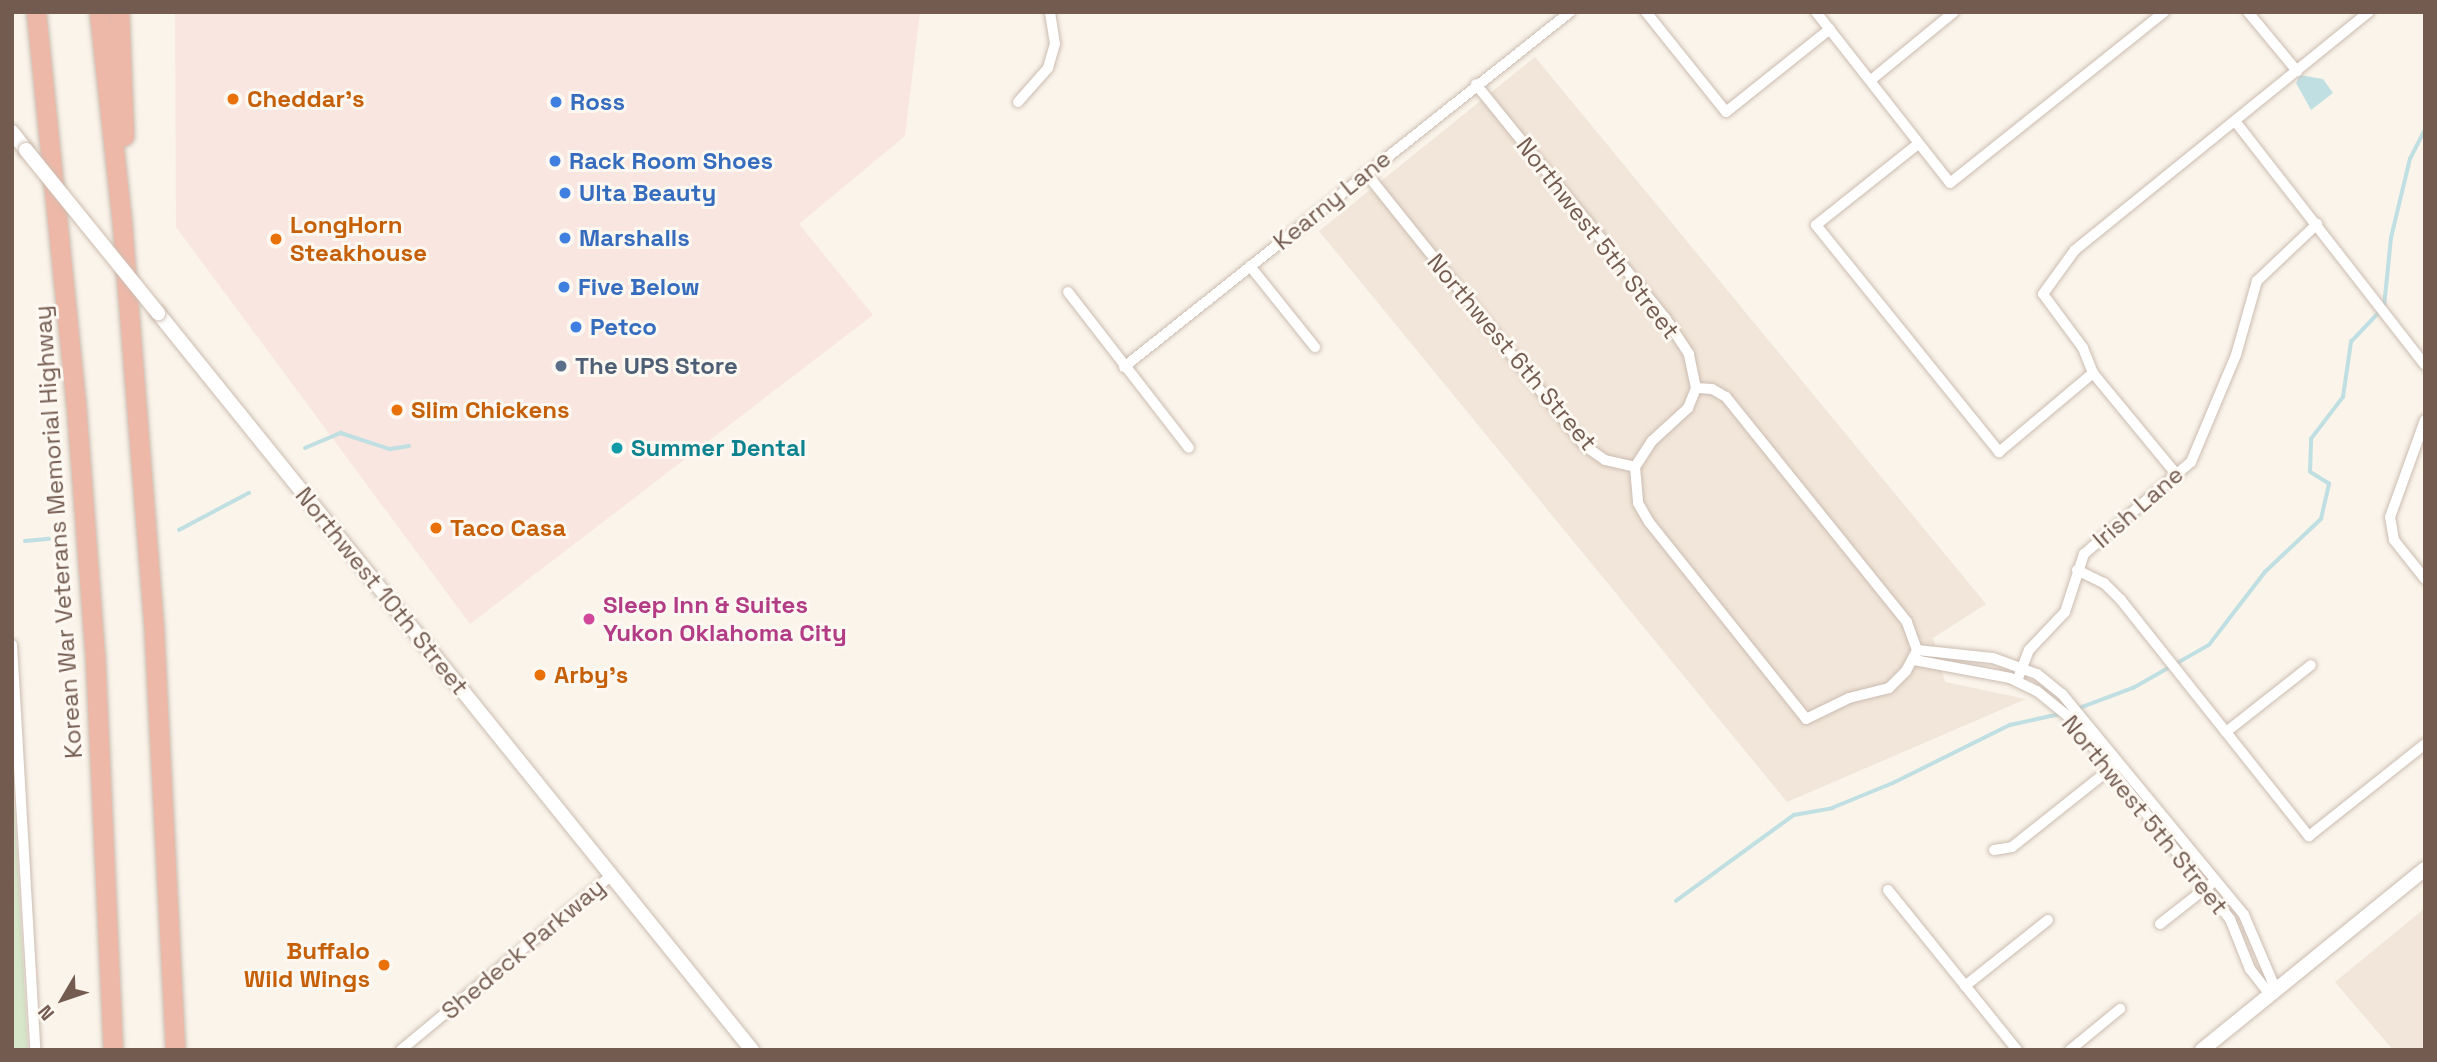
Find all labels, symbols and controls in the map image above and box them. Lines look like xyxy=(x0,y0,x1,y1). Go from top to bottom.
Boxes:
place label: Cheddar's xyxy=(247,85,364,113)
place label: Ross xyxy=(570,88,625,116)
marker: Cheddar's xyxy=(225,91,241,107)
marker: Ross xyxy=(548,94,564,110)
street label: Northwest 5th Street xyxy=(1510,131,1686,345)
street label: Kearny Lane xyxy=(1268,144,1396,256)
place label: Rack Room Shoes xyxy=(569,147,773,175)
marker: Rack Room Shoes xyxy=(547,153,563,169)
place label: Ulta Beauty xyxy=(579,179,716,207)
marker: Ulta Beauty xyxy=(557,185,573,201)
place label: LongHorn Steakhouse xyxy=(290,211,427,267)
place label: Marshalls xyxy=(579,224,690,252)
marker: Marshalls xyxy=(557,230,573,246)
marker: LongHorn Steakhouse xyxy=(268,231,284,247)
street label: Northwest 6th Street xyxy=(1421,248,1603,456)
place label: Five Below xyxy=(578,273,700,301)
marker: Five Below xyxy=(556,279,572,295)
street label: Korean War Veterans Memorial Highway xyxy=(28,304,88,760)
place label: Petco xyxy=(590,313,657,341)
marker: Petco xyxy=(568,319,584,335)
place label: The UPS Store xyxy=(575,352,738,380)
marker: The UPS Store xyxy=(553,358,569,374)
place label: Slim Chickens xyxy=(411,396,570,424)
marker: Slim Chickens xyxy=(389,402,405,418)
place label: Summer Dental xyxy=(631,434,806,462)
marker: Summer Dental xyxy=(609,440,625,456)
street label: Irish Lane xyxy=(2087,460,2189,554)
street label: Northwest 10th Street xyxy=(289,481,475,701)
place label: Taco Casa xyxy=(450,514,566,542)
marker: Taco Casa xyxy=(428,520,444,536)
place label: Sleep Inn & Suites Yukon Oklahoma City xyxy=(603,591,847,647)
marker: Sleep Inn & Suites Yukon Oklahoma City xyxy=(581,611,597,627)
place label: Arby's xyxy=(554,661,628,689)
marker: Arby's xyxy=(532,667,548,683)
street label: Northwest 5th Street xyxy=(2056,710,2234,920)
street label: Shedeck Parkway xyxy=(436,872,610,1026)
place label: Buffalo Wild Wings xyxy=(244,937,370,993)
marker: Buffalo Wild Wings xyxy=(376,957,392,973)
north arrow xyxy=(28,964,98,1034)
text: N xyxy=(33,1000,60,1025)

